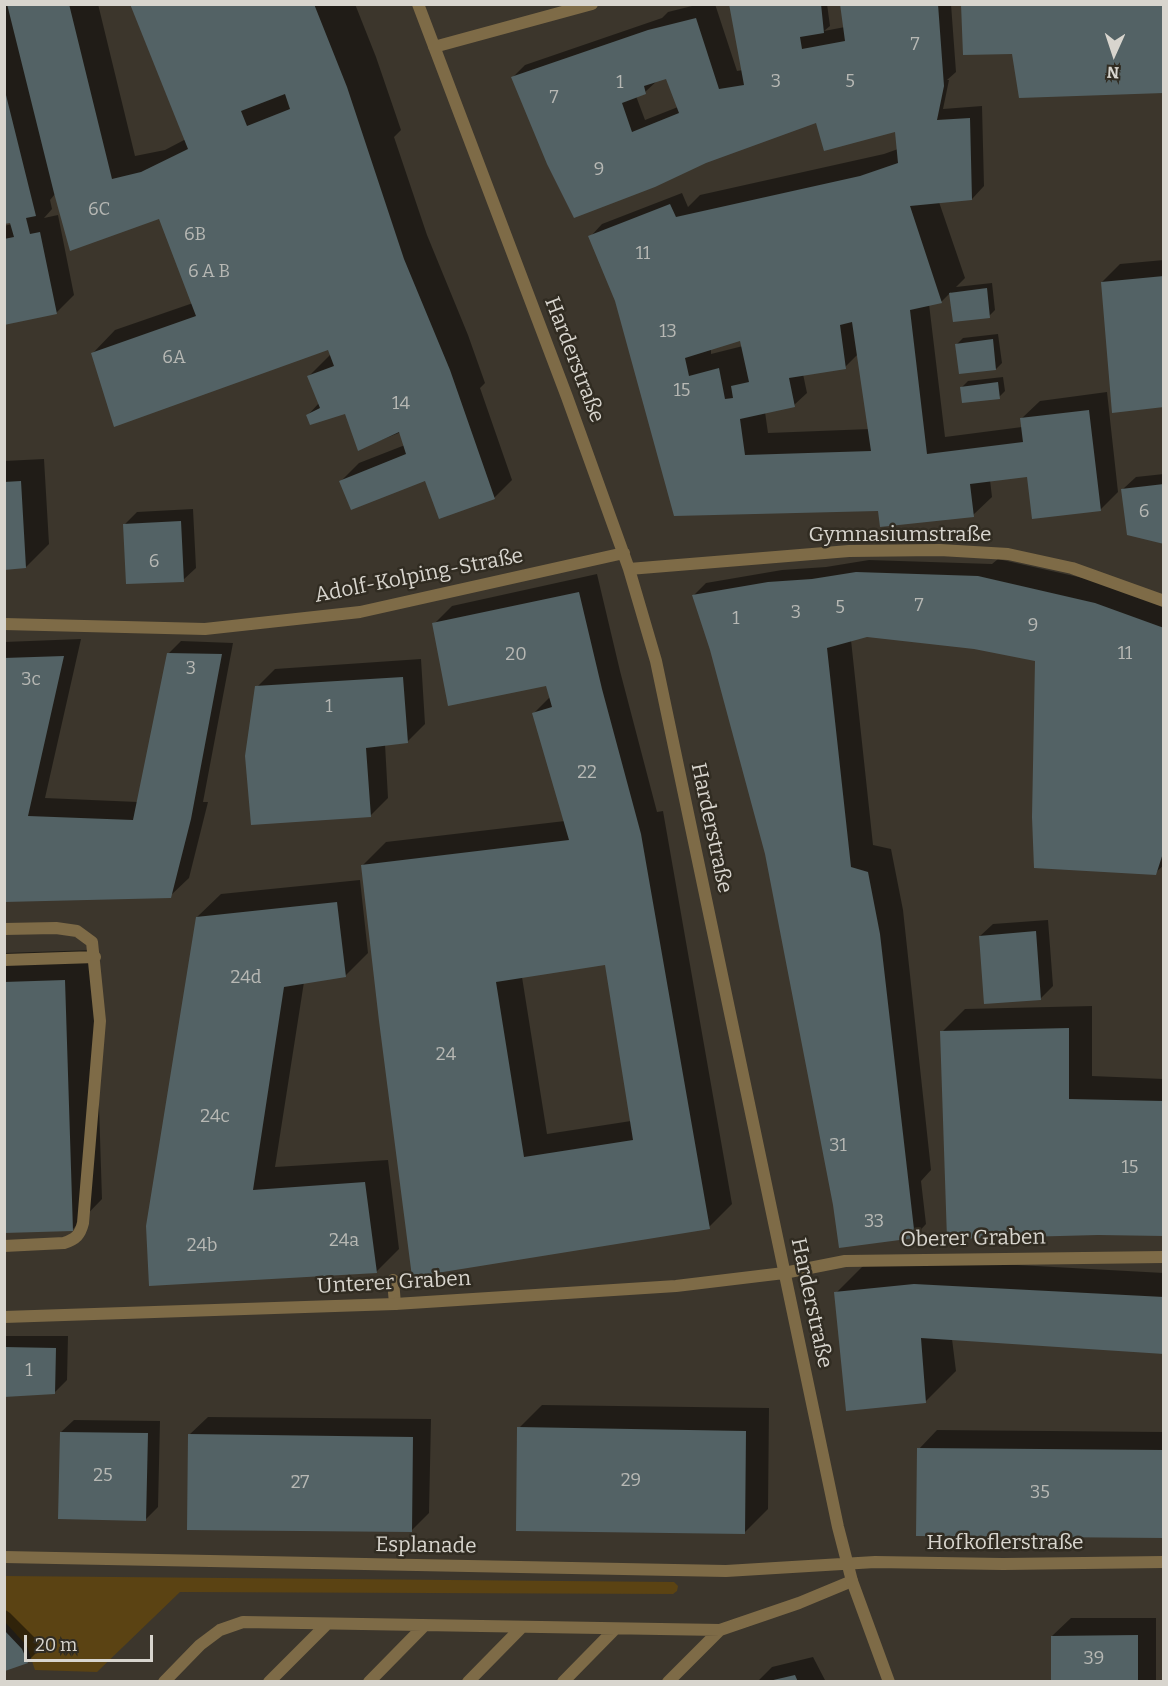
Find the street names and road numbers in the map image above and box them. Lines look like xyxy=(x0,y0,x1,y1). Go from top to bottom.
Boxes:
street label: Harderstraße xyxy=(539,294,609,426)
street label: Gymnasiumstraße xyxy=(809,522,991,548)
street label: Adolf-Kolping-Straße xyxy=(313,543,525,609)
street label: Harderstraße xyxy=(685,761,737,895)
street label: Oberer Graben xyxy=(900,1225,1046,1253)
street label: Harderstraße xyxy=(785,1236,837,1370)
street label: Unterer Graben xyxy=(316,1266,472,1300)
street label: Hofkoflerstraße xyxy=(927,1530,1083,1556)
street label: Esplanade xyxy=(375,1533,477,1559)

